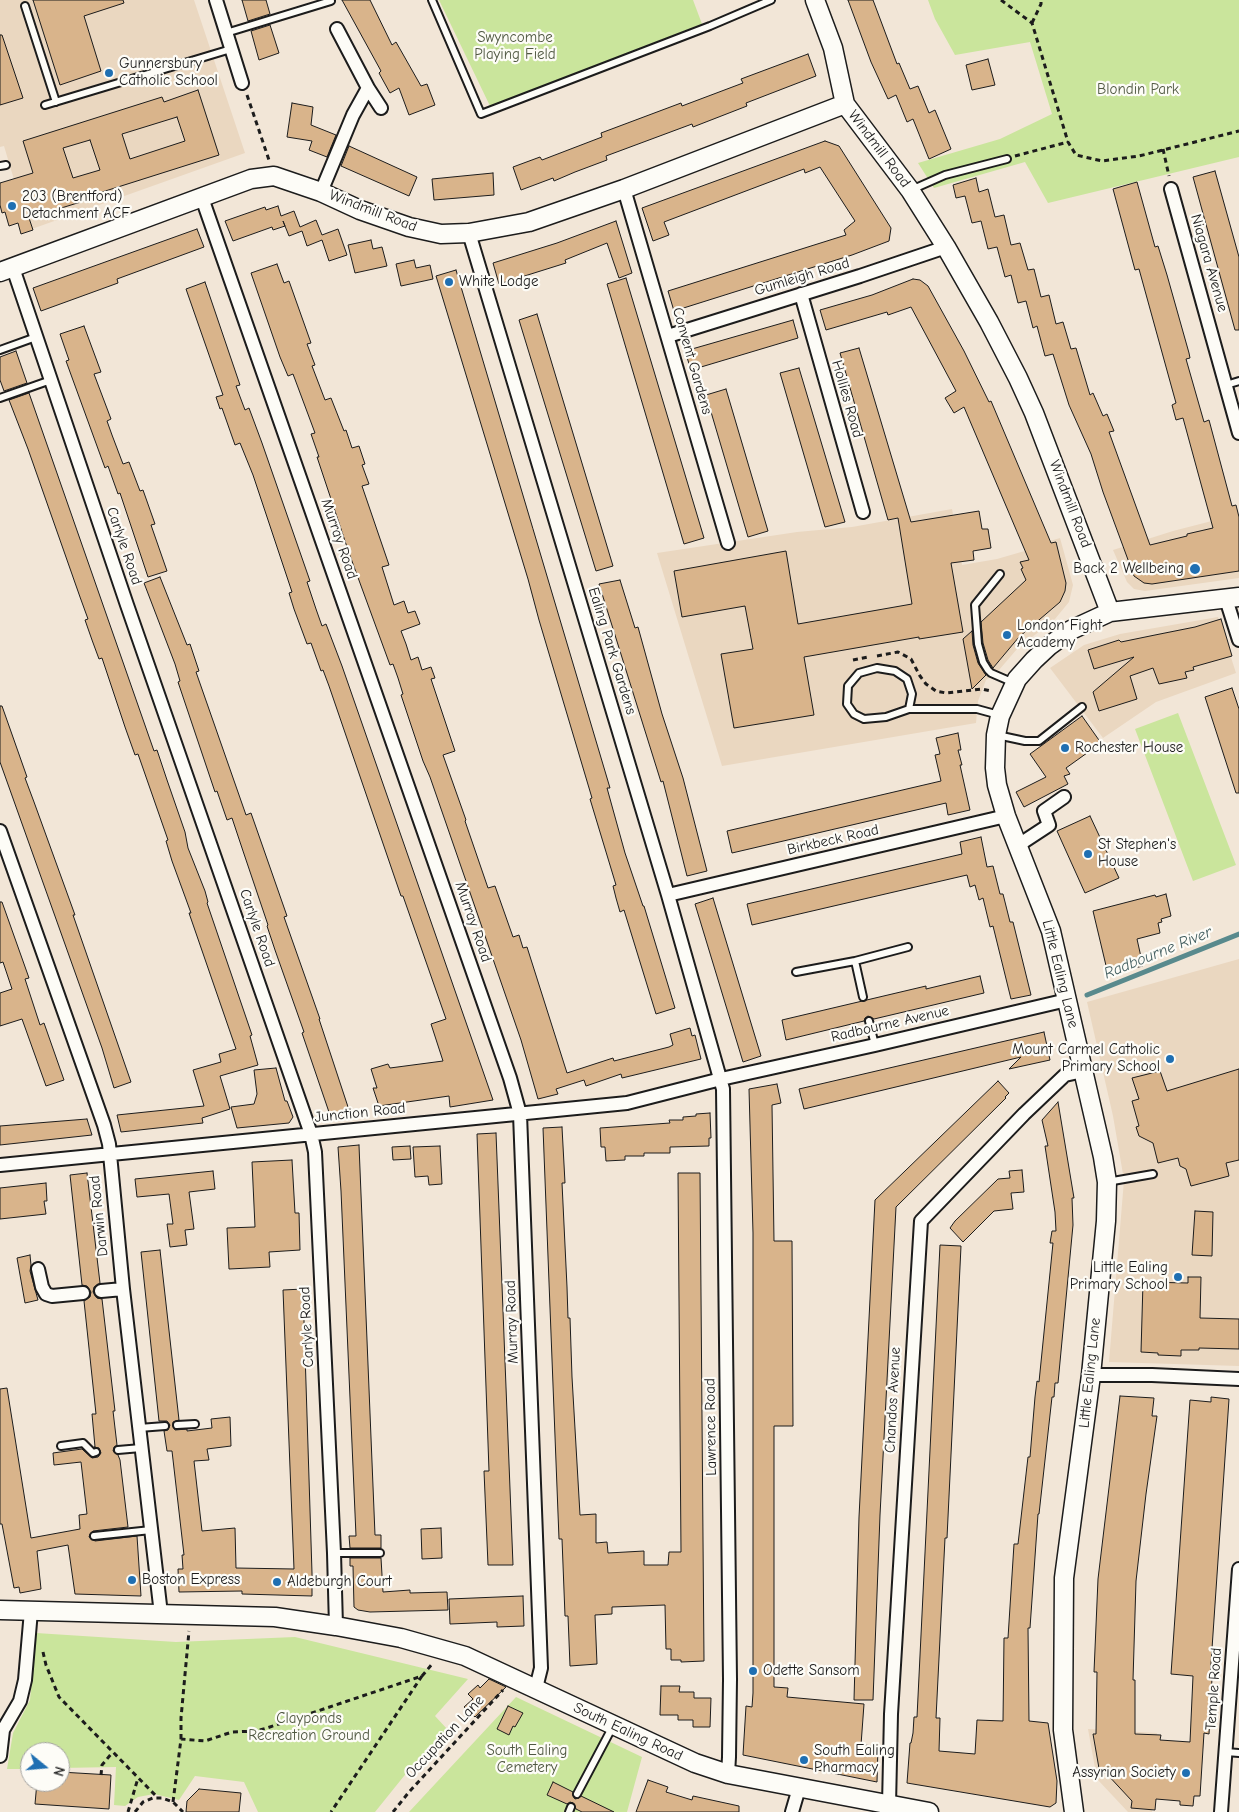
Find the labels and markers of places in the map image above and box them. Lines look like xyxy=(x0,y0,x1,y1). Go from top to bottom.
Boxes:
place label: Gunnersbury Catholic School xyxy=(119,55,218,90)
marker: Gunnersbury Catholic School xyxy=(103,67,115,79)
place label: 203 (Brentford) Detachment ACF xyxy=(22,188,130,223)
marker: 203 (Brentford) Detachment ACF xyxy=(6,200,18,212)
place label: White Lodge xyxy=(459,273,538,291)
marker: White Lodge xyxy=(443,276,455,288)
place label: Back 2 Wellbeing xyxy=(1073,560,1184,578)
marker: Back 2 Wellbeing xyxy=(1188,562,1202,576)
place label: London Fight Academy xyxy=(1017,617,1102,652)
marker: London Fight Academy xyxy=(1001,629,1013,641)
place label: Rochester House xyxy=(1075,739,1183,757)
marker: Rochester House xyxy=(1059,742,1071,754)
place label: St Stephen's House xyxy=(1098,836,1176,871)
marker: St Stephen's House xyxy=(1082,848,1094,860)
place label: Mount Carmel Catholic Primary School xyxy=(1012,1041,1160,1076)
marker: Mount Carmel Catholic Primary School xyxy=(1164,1053,1176,1065)
place label: Little Ealing Primary School xyxy=(1070,1259,1168,1294)
marker: Little Ealing Primary School xyxy=(1172,1271,1184,1283)
place label: Boston Express xyxy=(142,1571,240,1589)
place label: Aldeburgh Court xyxy=(287,1573,392,1591)
marker: Boston Express xyxy=(126,1574,138,1586)
marker: Aldeburgh Court xyxy=(271,1576,283,1588)
place label: Odette Sansom xyxy=(763,1662,860,1680)
marker: Odette Sansom xyxy=(747,1665,759,1677)
place label: South Ealing Pharmacy xyxy=(814,1742,895,1777)
marker: South Ealing Pharmacy xyxy=(798,1754,810,1766)
place label: Assyrian Society xyxy=(1072,1764,1176,1782)
marker: Assyrian Society xyxy=(1180,1767,1192,1779)

